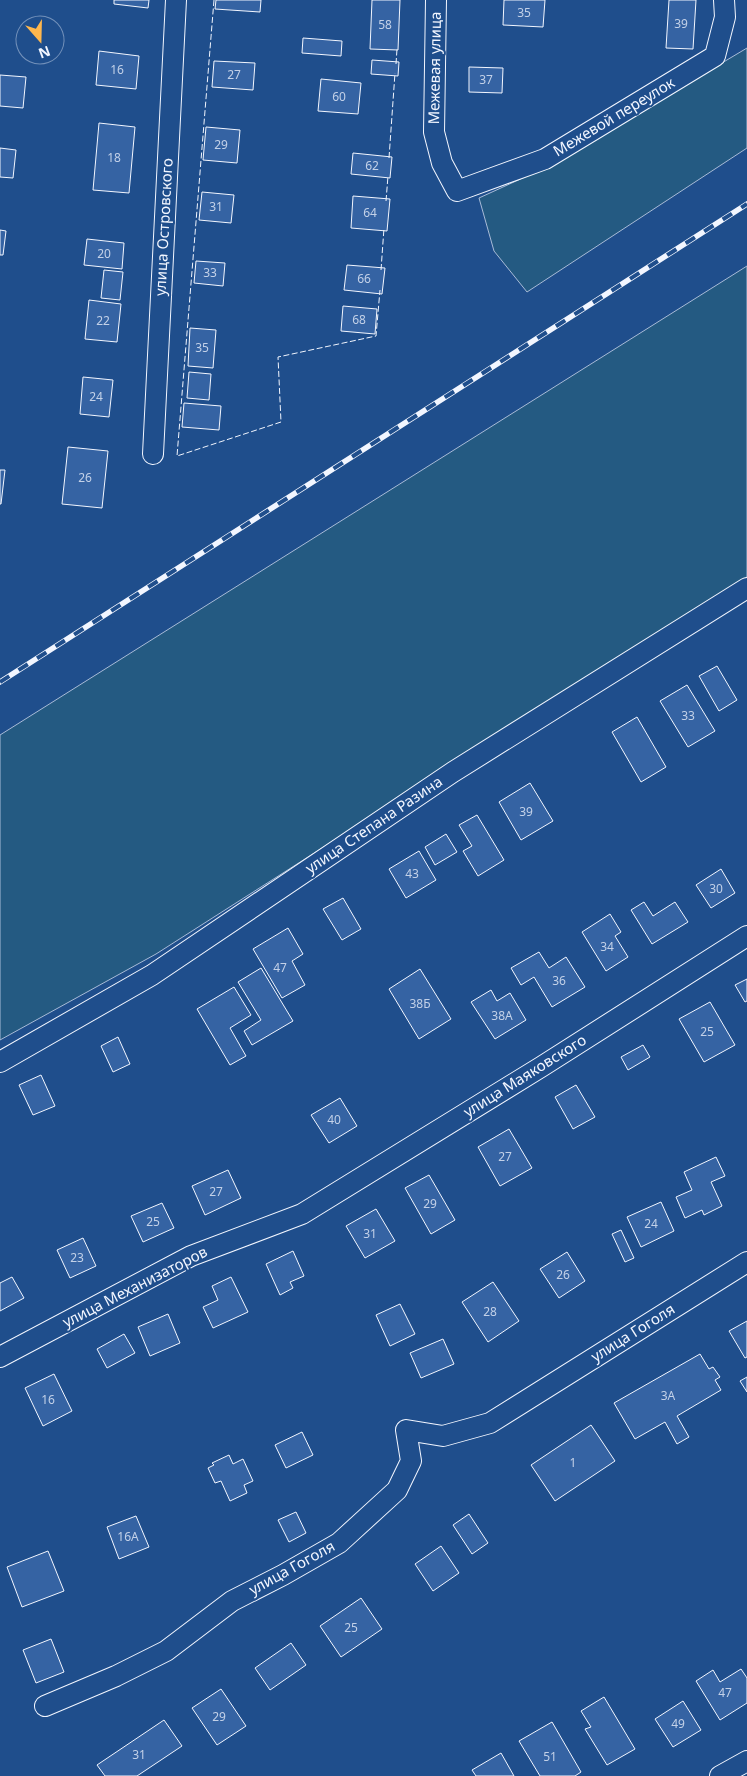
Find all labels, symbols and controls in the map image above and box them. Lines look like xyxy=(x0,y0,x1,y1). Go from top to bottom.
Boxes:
house number: 35 xyxy=(517,4,531,21)
street label: Межевая улица xyxy=(423,11,445,125)
north arrow xyxy=(15,15,65,65)
house number: 39 xyxy=(674,15,688,32)
house number: 58 xyxy=(378,16,392,33)
text: N xyxy=(36,42,53,64)
house number: 16 xyxy=(110,61,124,78)
house number: 27 xyxy=(227,66,241,83)
house number: 37 xyxy=(479,71,493,88)
street label: Межевой переулок xyxy=(549,72,678,160)
house number: 60 xyxy=(332,88,346,105)
house number: 29 xyxy=(214,136,228,153)
house number: 18 xyxy=(107,149,121,166)
street label: улица Островского xyxy=(149,157,177,296)
house number: 62 xyxy=(365,157,379,174)
house number: 31 xyxy=(209,198,223,215)
house number: 64 xyxy=(363,204,377,221)
house number: 20 xyxy=(97,245,111,262)
house number: 33 xyxy=(203,264,217,281)
house number: 66 xyxy=(357,270,371,287)
house number: 68 xyxy=(352,311,366,328)
house number: 22 xyxy=(96,312,110,329)
house number: 35 xyxy=(195,339,209,356)
house number: 24 xyxy=(89,388,103,405)
house number: 26 xyxy=(78,469,92,486)
house number: 33 xyxy=(681,707,695,724)
street label: улица Степана Разина xyxy=(301,771,446,878)
house number: 39 xyxy=(519,803,533,820)
house number: 43 xyxy=(405,865,419,882)
house number: 30 xyxy=(709,880,723,897)
house number: 34 xyxy=(600,938,614,955)
house number: 47 xyxy=(273,959,287,976)
house number: 36 xyxy=(552,972,566,989)
house number: 38Б xyxy=(409,995,431,1012)
house number: 38А xyxy=(491,1007,513,1024)
house number: 25 xyxy=(700,1023,714,1040)
street label: улица Маяковского xyxy=(459,1029,590,1121)
house number: 40 xyxy=(327,1111,341,1128)
house number: 27 xyxy=(498,1148,512,1165)
house number: 27 xyxy=(209,1183,223,1200)
house number: 29 xyxy=(423,1195,437,1212)
house number: 25 xyxy=(146,1213,160,1230)
house number: 24 xyxy=(644,1215,658,1232)
house number: 31 xyxy=(363,1225,377,1242)
street label: улица Механизаторов xyxy=(59,1241,210,1331)
house number: 23 xyxy=(70,1249,84,1266)
house number: 26 xyxy=(556,1266,570,1283)
street label: улица Гоголя xyxy=(587,1298,678,1366)
house number: 28 xyxy=(483,1303,497,1320)
house number: 3А xyxy=(661,1387,676,1404)
house number: 16 xyxy=(41,1391,55,1408)
house number: 1 xyxy=(570,1454,576,1471)
house number: 16А xyxy=(117,1528,139,1545)
street label: улица Гоголя xyxy=(245,1535,338,1599)
house number: 25 xyxy=(344,1619,358,1636)
house number: 47 xyxy=(718,1684,732,1701)
house number: 29 xyxy=(212,1708,226,1725)
house number: 49 xyxy=(671,1715,685,1732)
house number: 31 xyxy=(132,1746,146,1763)
house number: 51 xyxy=(543,1748,557,1765)

